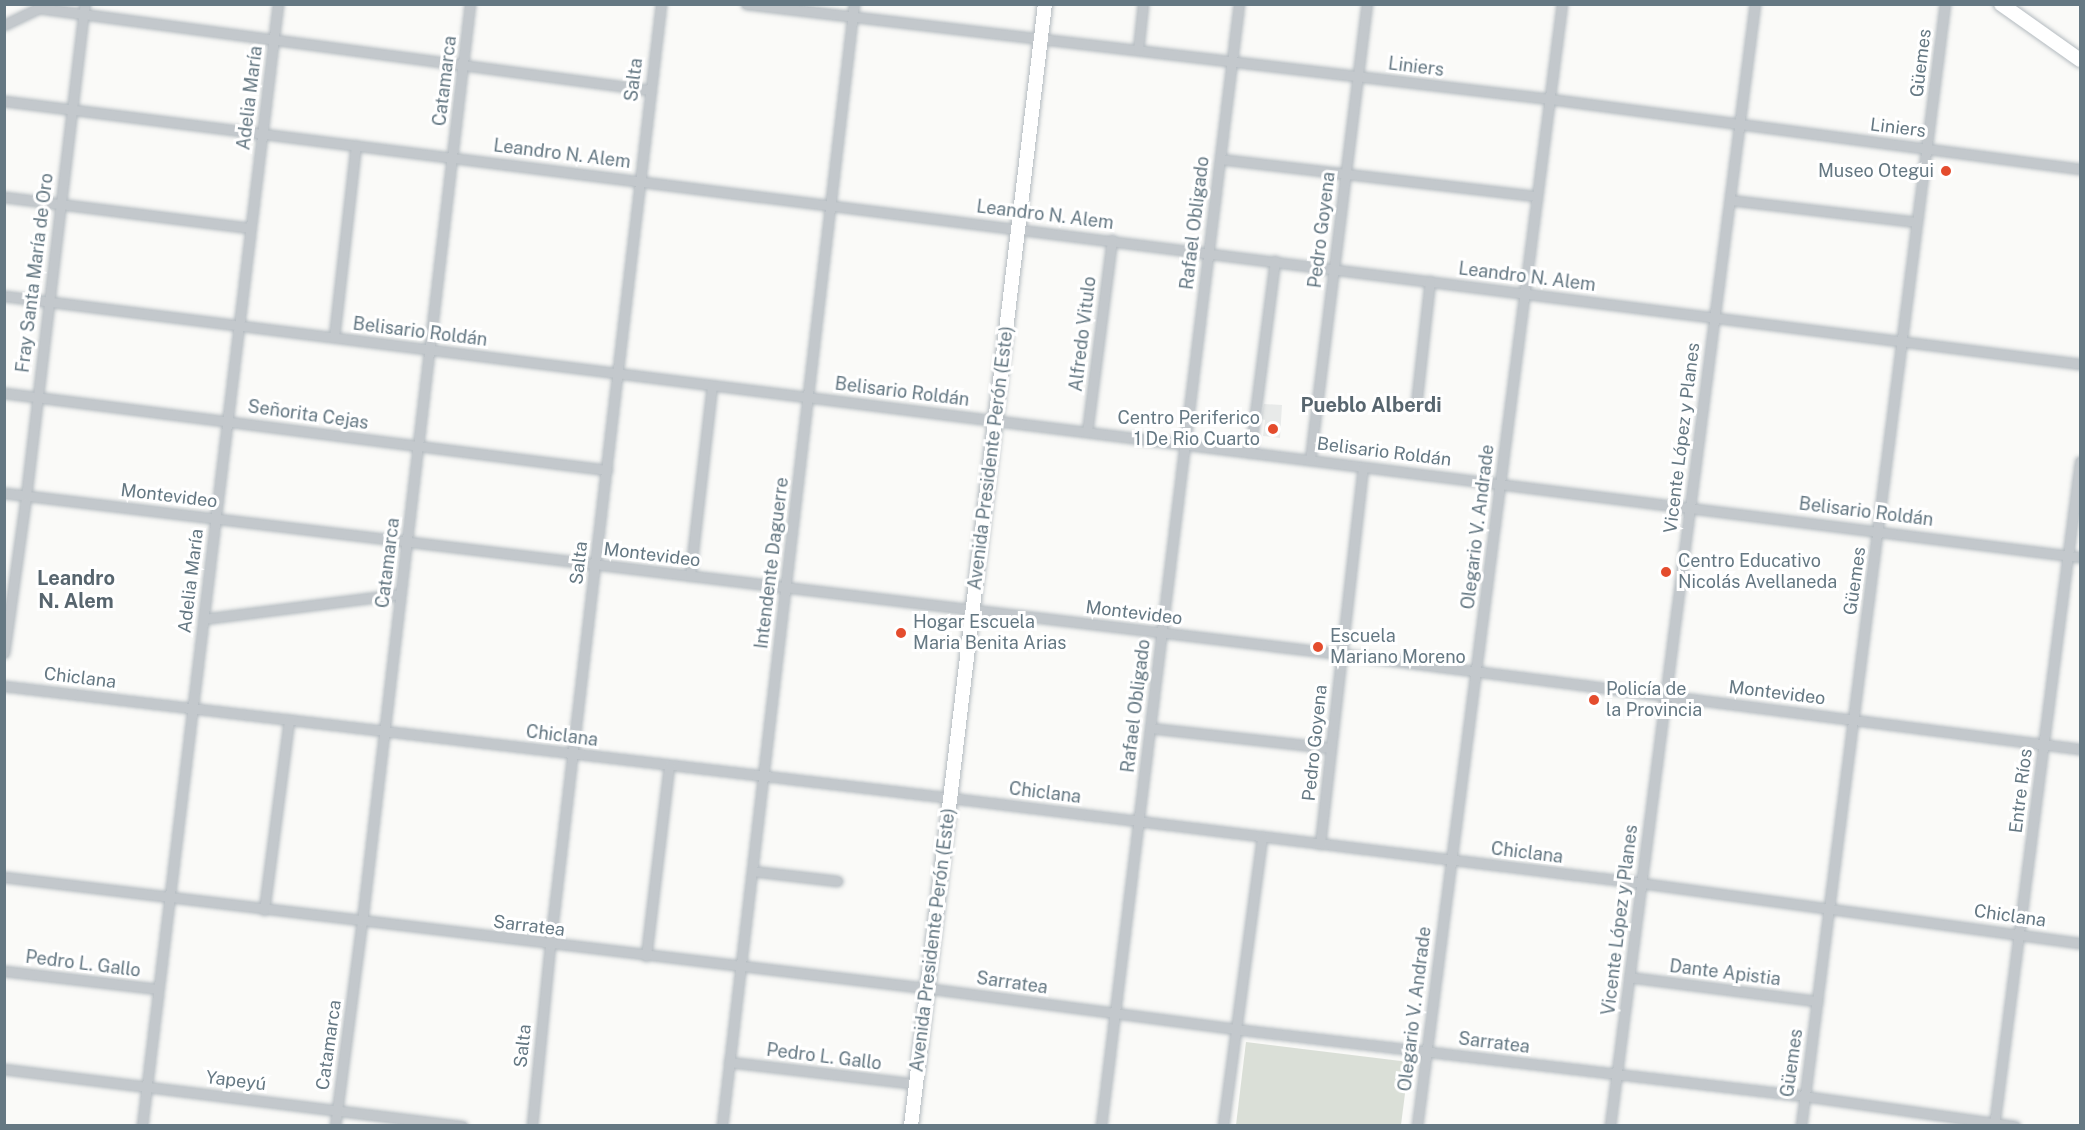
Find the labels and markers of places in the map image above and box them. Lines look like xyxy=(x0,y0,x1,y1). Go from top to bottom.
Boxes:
place label: Museo Otegui xyxy=(1818,160,1934,182)
marker: Museo Otegui xyxy=(1939,164,1953,178)
place label: Centro Periferico 1 De Rio Cuarto xyxy=(1117,408,1260,450)
marker: Centro Periferico 1 De Rio Cuarto xyxy=(1264,420,1282,438)
place label: Centro Educativo Nicolás Avellaneda xyxy=(1678,551,1837,594)
marker: Centro Educativo Nicolás Avellaneda xyxy=(1659,565,1673,579)
place label: Hogar Escuela Maria Benita Arias xyxy=(913,612,1066,654)
marker: Hogar Escuela Maria Benita Arias xyxy=(894,626,908,640)
place label: Escuela Mariano Moreno xyxy=(1330,626,1466,668)
marker: Escuela Mariano Moreno xyxy=(1311,640,1325,654)
place label: Policía de la Provincia xyxy=(1606,679,1702,722)
marker: Policía de la Provincia xyxy=(1587,693,1601,707)

